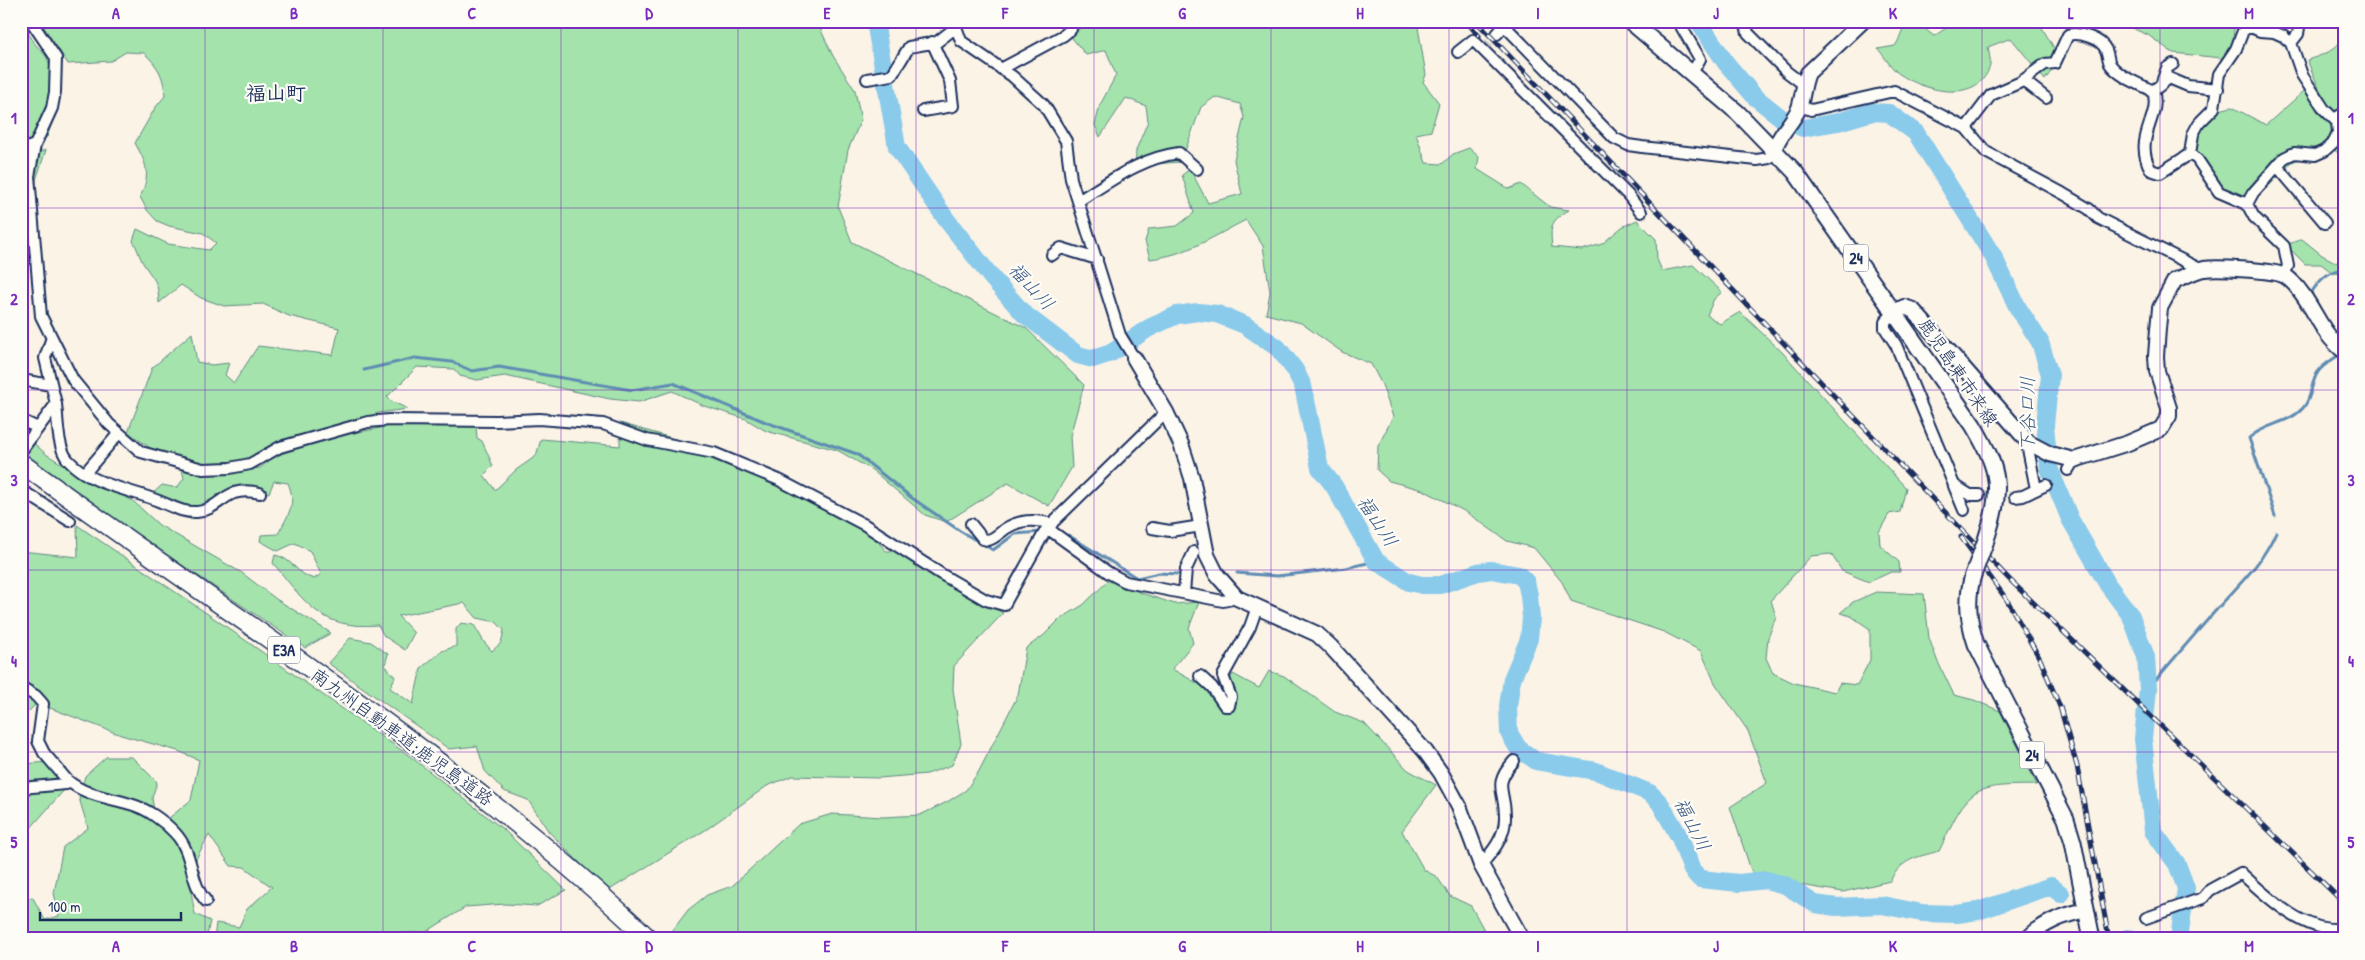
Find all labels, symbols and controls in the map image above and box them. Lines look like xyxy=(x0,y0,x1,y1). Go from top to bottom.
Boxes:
text: A xyxy=(112,2,120,24)
text: B xyxy=(290,2,298,24)
text: C xyxy=(468,2,477,24)
text: D xyxy=(645,2,653,24)
text: E xyxy=(823,2,831,24)
text: F xyxy=(1001,2,1009,24)
text: G xyxy=(1178,2,1186,24)
text: H xyxy=(1356,2,1364,24)
text: I xyxy=(1536,2,1540,24)
text: J xyxy=(1713,2,1719,24)
text: K xyxy=(1889,2,1898,24)
text: L xyxy=(2068,2,2074,24)
text: M xyxy=(2244,2,2254,24)
district label: 福山町 xyxy=(246,79,306,106)
text: 1 xyxy=(11,107,17,129)
text: 1 xyxy=(2348,107,2354,129)
road number: 24 xyxy=(1844,244,1868,272)
water label: 福山川 xyxy=(1003,256,1061,316)
text: 2 xyxy=(10,288,18,310)
text: 2 xyxy=(2347,288,2355,310)
street label: 鹿児島東市来線 xyxy=(1913,313,2004,431)
water label: 下谷口川 xyxy=(2014,376,2040,452)
text: 3 xyxy=(10,469,18,491)
text: 3 xyxy=(2347,469,2355,491)
water label: 福山川 xyxy=(1352,490,1404,552)
road number: E3A xyxy=(268,636,300,664)
text: 4 xyxy=(11,650,17,672)
text: 4 xyxy=(2348,650,2354,672)
street label: 南九州自動車道;鹿児島道路 xyxy=(306,662,499,811)
road number: 24 xyxy=(2020,742,2044,768)
water label: 福山川 xyxy=(1668,793,1718,855)
text: 5 xyxy=(11,831,18,853)
text: 5 xyxy=(2348,831,2355,853)
scale bar xyxy=(40,890,181,922)
text: 100 m xyxy=(48,896,81,917)
text: A xyxy=(112,935,120,957)
text: B xyxy=(290,935,298,957)
text: C xyxy=(468,935,477,957)
text: D xyxy=(645,935,653,957)
text: E xyxy=(823,935,831,957)
text: F xyxy=(1001,935,1009,957)
text: G xyxy=(1178,935,1186,957)
text: H xyxy=(1356,935,1364,957)
text: I xyxy=(1536,935,1540,957)
text: J xyxy=(1713,935,1719,957)
text: K xyxy=(1889,935,1898,957)
text: L xyxy=(2068,935,2074,957)
text: M xyxy=(2244,935,2254,957)

